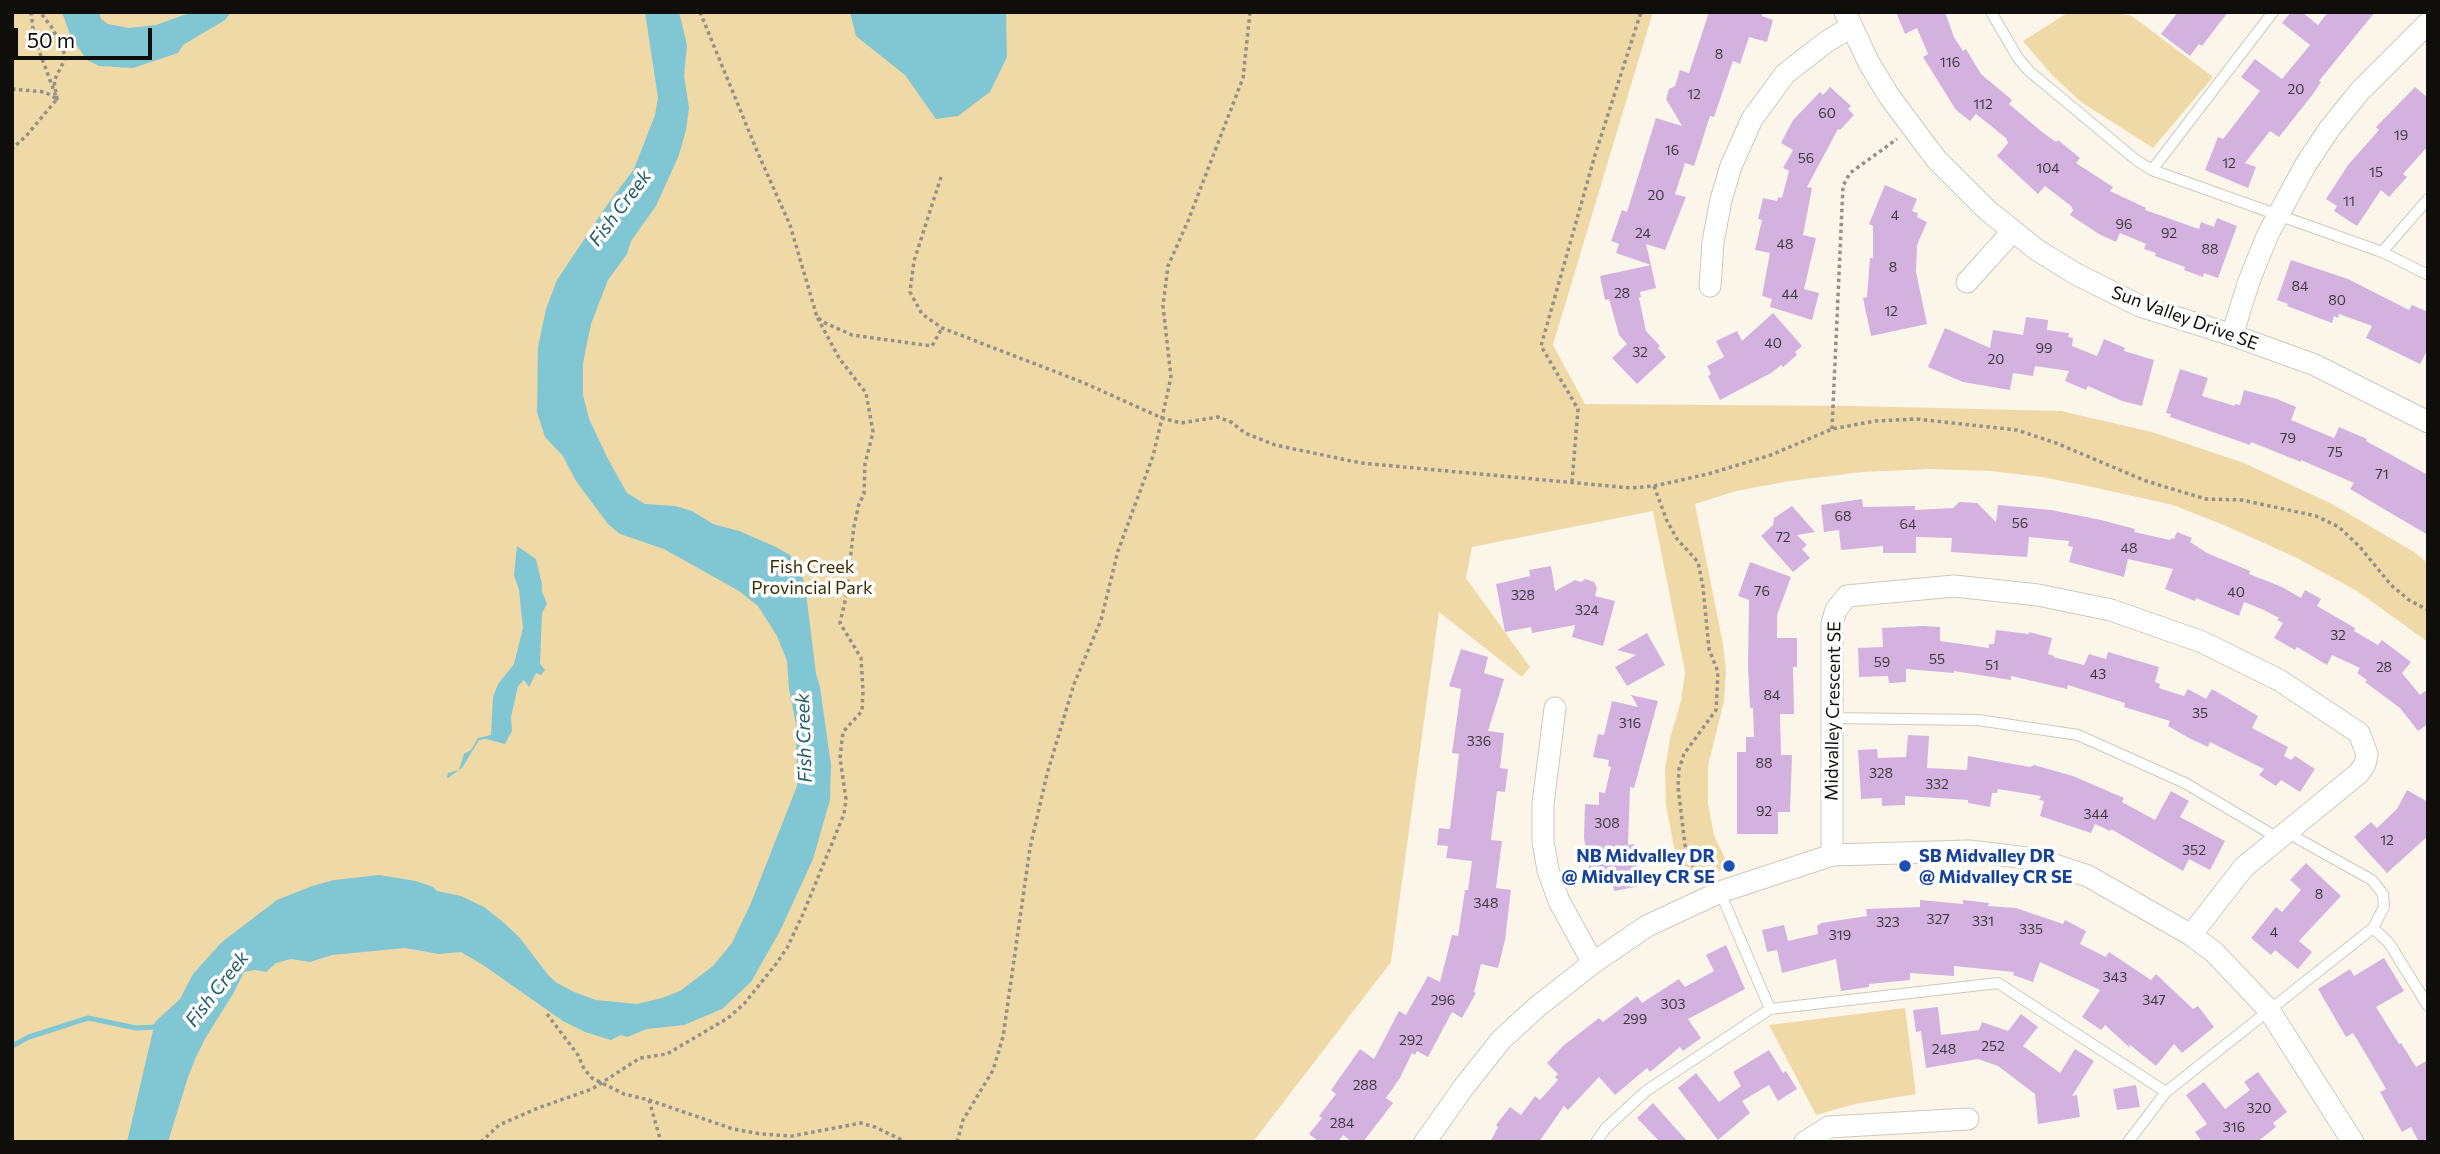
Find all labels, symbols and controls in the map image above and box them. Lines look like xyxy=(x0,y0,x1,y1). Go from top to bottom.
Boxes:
scale bar xyxy=(18,14,156,58)
text: 50 m xyxy=(27,27,75,52)
house number: 8 xyxy=(1715,46,1723,62)
house number: 116 xyxy=(1940,54,1960,70)
house number: 20 xyxy=(2288,81,2304,97)
house number: 12 xyxy=(1687,86,1701,102)
house number: 112 xyxy=(1973,96,1993,112)
house number: 60 xyxy=(1818,105,1836,121)
house number: 19 xyxy=(2394,127,2408,143)
house number: 16 xyxy=(1665,142,1679,158)
house number: 56 xyxy=(1798,150,1814,166)
house number: 12 xyxy=(2222,155,2236,171)
house number: 104 xyxy=(2036,160,2060,176)
house number: 15 xyxy=(2369,164,2383,180)
water label: Fish Creek xyxy=(584,165,656,251)
house number: 20 xyxy=(1648,187,1664,203)
house number: 11 xyxy=(2343,193,2355,209)
house number: 4 xyxy=(1891,207,1899,223)
house number: 96 xyxy=(2116,216,2132,232)
house number: 24 xyxy=(1635,225,1651,241)
house number: 92 xyxy=(2161,225,2177,241)
house number: 48 xyxy=(1777,236,1793,252)
house number: 88 xyxy=(2202,241,2218,257)
house number: 8 xyxy=(1889,259,1897,275)
house number: 84 xyxy=(2292,278,2308,294)
street label: Sun Valley Drive SE xyxy=(2109,281,2261,355)
house number: 28 xyxy=(1614,285,1630,301)
house number: 44 xyxy=(1782,286,1798,302)
house number: 80 xyxy=(2328,292,2346,308)
house number: 12 xyxy=(1884,303,1898,319)
house number: 40 xyxy=(1764,335,1782,351)
house number: 99 xyxy=(2036,340,2052,356)
house number: 32 xyxy=(1632,344,1648,360)
house number: 20 xyxy=(1988,351,2004,367)
house number: 79 xyxy=(2280,430,2296,446)
house number: 75 xyxy=(2327,444,2343,460)
house number: 71 xyxy=(2375,466,2389,482)
house number: 68 xyxy=(1835,508,1851,524)
house number: 56 xyxy=(2012,515,2028,531)
house number: 64 xyxy=(1900,516,1916,532)
house number: 72 xyxy=(1775,529,1791,545)
house number: 48 xyxy=(2121,540,2137,556)
park label: Fish Creek Provincial Park xyxy=(751,556,873,598)
house number: 76 xyxy=(1754,583,1770,599)
house number: 40 xyxy=(2227,584,2245,600)
house number: 328 xyxy=(1511,587,1535,603)
house number: 324 xyxy=(1575,602,1599,618)
street label: Midvalley Crescent SE xyxy=(1821,621,1845,801)
house number: 32 xyxy=(2330,627,2346,643)
house number: 55 xyxy=(1929,651,1945,667)
house number: 59 xyxy=(1874,654,1890,670)
house number: 51 xyxy=(1985,657,1999,673)
house number: 28 xyxy=(2376,659,2392,675)
house number: 43 xyxy=(2090,666,2106,682)
house number: 84 xyxy=(1764,687,1780,703)
water label: Fish Creek xyxy=(791,693,817,783)
house number: 35 xyxy=(2192,705,2208,721)
house number: 316 xyxy=(1619,715,1641,731)
house number: 336 xyxy=(1467,733,1491,749)
house number: 88 xyxy=(1756,755,1772,771)
house number: 328 xyxy=(1869,765,1893,781)
house number: 332 xyxy=(1925,776,1949,792)
house number: 92 xyxy=(1756,803,1772,819)
house number: 344 xyxy=(2084,806,2108,822)
house number: 308 xyxy=(1594,815,1620,831)
house number: 12 xyxy=(2380,832,2394,848)
house number: 352 xyxy=(2182,842,2206,858)
place label: NB Midvalley DR @ Midvalley CR SE xyxy=(1561,845,1715,888)
place label: SB Midvalley DR @ Midvalley CR SE xyxy=(1919,845,2073,888)
marker: NB Midvalley DR @ Midvalley CR SE xyxy=(1721,858,1737,874)
marker: SB Midvalley DR @ Midvalley CR SE xyxy=(1897,858,1913,874)
house number: 8 xyxy=(2315,886,2323,902)
house number: 348 xyxy=(1474,895,1498,911)
house number: 327 xyxy=(1926,911,1950,927)
house number: 331 xyxy=(1972,913,1994,929)
house number: 323 xyxy=(1876,914,1900,930)
house number: 335 xyxy=(2019,921,2043,937)
house number: 4 xyxy=(2270,924,2278,940)
house number: 319 xyxy=(1829,927,1851,943)
water label: Fish Creek xyxy=(180,947,254,1031)
house number: 343 xyxy=(2103,969,2127,985)
house number: 296 xyxy=(1431,992,1455,1008)
house number: 347 xyxy=(2142,992,2166,1008)
house number: 303 xyxy=(1660,996,1686,1012)
house number: 299 xyxy=(1623,1011,1647,1027)
house number: 292 xyxy=(1399,1032,1423,1048)
house number: 252 xyxy=(1981,1038,2005,1054)
house number: 248 xyxy=(1932,1041,1956,1057)
house number: 288 xyxy=(1353,1077,1377,1093)
house number: 320 xyxy=(2247,1100,2271,1116)
house number: 284 xyxy=(1330,1115,1354,1131)
house number: 316 xyxy=(2223,1119,2245,1135)

